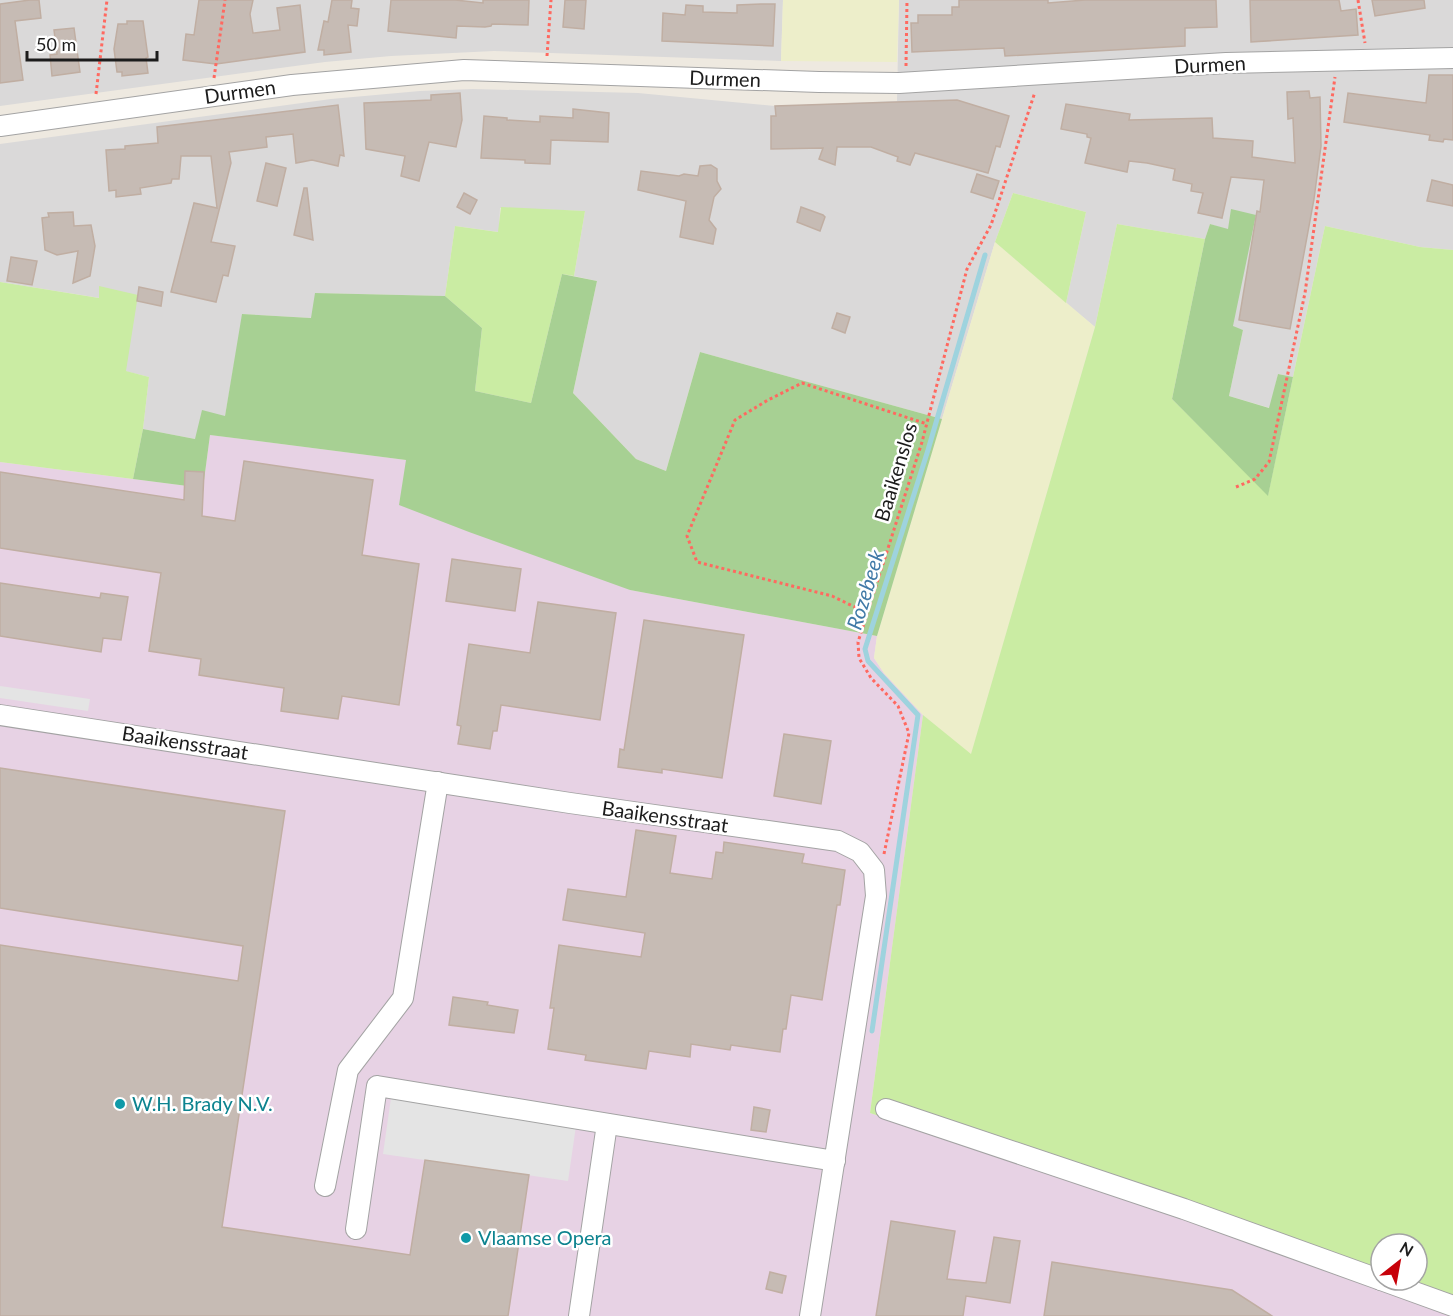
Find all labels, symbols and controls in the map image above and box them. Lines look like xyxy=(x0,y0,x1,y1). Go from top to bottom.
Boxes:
scale bar xyxy=(27,24,158,62)
text: 50 m xyxy=(36,33,76,55)
street label: Durmen xyxy=(1174,50,1246,78)
street label: Durmen xyxy=(689,65,761,91)
street label: Durmen xyxy=(203,74,277,108)
street label: Baaikenslos xyxy=(869,419,921,524)
water label: Rozebeek xyxy=(841,546,889,632)
street label: Baaikensstraat xyxy=(120,720,250,764)
street label: Baaikensstraat xyxy=(600,795,730,837)
place label: W.H. Brady N.V. xyxy=(132,1091,273,1115)
marker: W.H. Brady N.V. xyxy=(113,1097,127,1111)
place label: Vlaamse Opera xyxy=(478,1225,612,1249)
marker: Vlaamse Opera xyxy=(459,1231,473,1245)
north arrow xyxy=(1369,1232,1429,1292)
text: N xyxy=(1397,1237,1417,1260)

